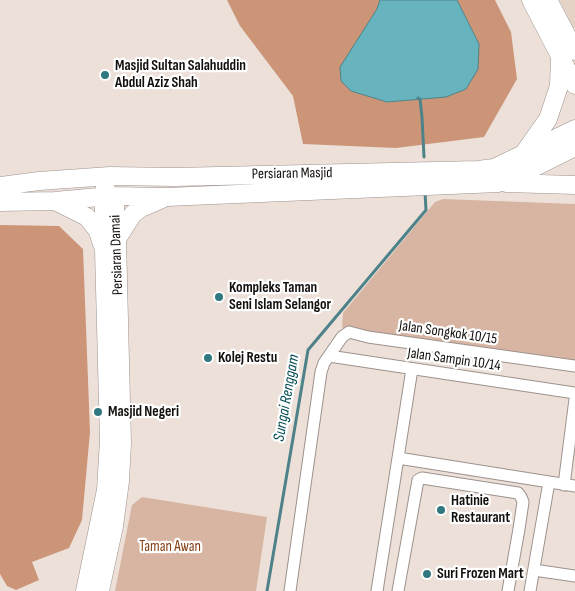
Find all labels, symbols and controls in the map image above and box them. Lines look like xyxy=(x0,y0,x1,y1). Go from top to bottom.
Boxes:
place label: Masjid Sultan Salahuddin Abdul Aziz Shah xyxy=(115,57,246,92)
marker: Masjid Sultan Salahuddin Abdul Aziz Shah xyxy=(99,69,111,81)
street label: Persiaran Masjid xyxy=(251,164,333,184)
street label: Persiaran Damai xyxy=(107,215,127,295)
place label: Kompleks Taman Seni Islam Selangor xyxy=(229,279,331,314)
marker: Kompleks Taman Seni Islam Selangor xyxy=(213,291,225,303)
street label: Jalan Songkok 10/15 xyxy=(398,317,498,349)
street label: Jalan Sampin 10/14 xyxy=(406,345,502,375)
place label: Kolej Restu xyxy=(218,349,277,367)
marker: Kolej Restu xyxy=(202,352,214,364)
water label: Sungai Renggam xyxy=(270,353,304,443)
place label: Masjid Negeri xyxy=(108,403,179,421)
marker: Masjid Negeri xyxy=(92,406,104,418)
place label: Hatinie Restaurant xyxy=(451,492,510,527)
marker: Hatinie Restaurant xyxy=(435,504,447,516)
park label: Taman Awan xyxy=(139,538,201,556)
place label: Suri Frozen Mart xyxy=(437,565,524,583)
marker: Suri Frozen Mart xyxy=(421,568,433,580)

